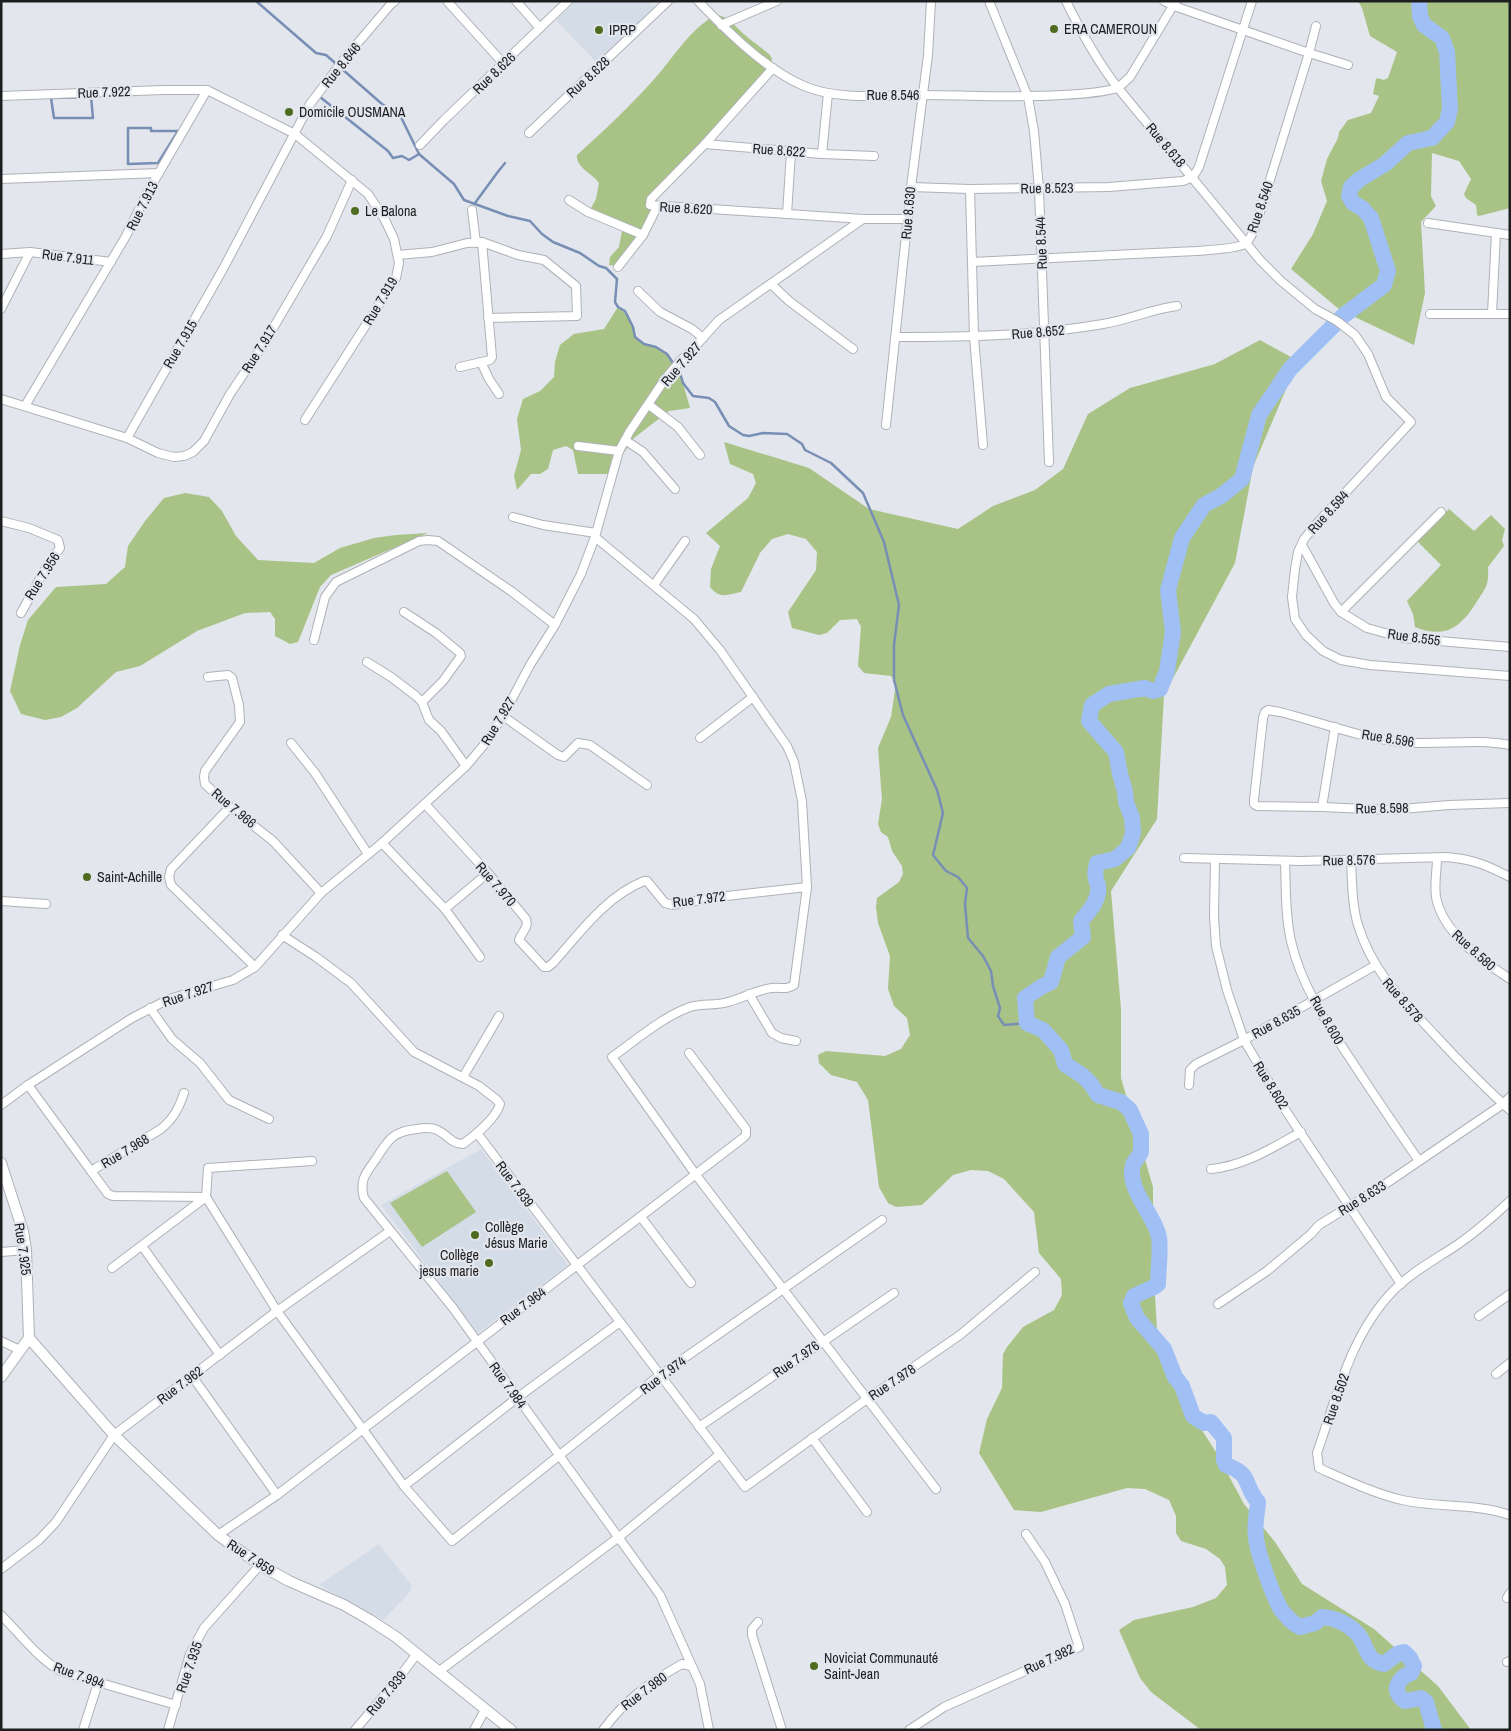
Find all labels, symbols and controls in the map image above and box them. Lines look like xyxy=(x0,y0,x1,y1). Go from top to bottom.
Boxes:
place label: ERA CAMEROUN xyxy=(1064,20,1157,38)
place label: IPRP xyxy=(609,21,636,39)
marker: ERA CAMEROUN xyxy=(1048,23,1060,35)
marker: IPRP xyxy=(593,24,605,36)
street label: Rue 8.646 xyxy=(317,39,365,91)
street label: Rue 8.626 xyxy=(469,48,519,98)
street label: Rue 8.628 xyxy=(562,52,614,102)
street label: Rue 7.922 xyxy=(77,82,131,102)
street label: Rue 8.546 xyxy=(867,86,919,104)
place label: Domicile OUSMANA xyxy=(299,103,406,121)
marker: Domicile OUSMANA xyxy=(283,106,295,118)
street label: Rue 8.618 xyxy=(1142,119,1190,171)
street label: Rue 8.622 xyxy=(752,139,806,161)
street label: Rue 7.913 xyxy=(122,178,162,234)
street label: Rue 8.523 xyxy=(1020,179,1074,197)
street label: Rue 8.540 xyxy=(1243,179,1277,235)
street label: Rue 8.630 xyxy=(897,186,919,240)
street label: Rue 8.620 xyxy=(659,198,713,218)
place label: Le Balona xyxy=(365,202,417,220)
marker: Le Balona xyxy=(349,205,361,217)
street label: Rue 8.544 xyxy=(1031,216,1051,270)
street label: Rue 7.911 xyxy=(41,245,96,269)
street label: Rue 7.919 xyxy=(359,274,401,328)
street label: Rue 7.915 xyxy=(159,317,201,371)
street label: Rue 8.652 xyxy=(1011,321,1065,343)
street label: Rue 7.917 xyxy=(237,322,281,376)
street label: Rue 7.927 xyxy=(657,338,705,390)
street label: Rue 8.594 xyxy=(1304,486,1353,538)
street label: Rue 7.956 xyxy=(20,549,64,603)
street label: Rue 8.555 xyxy=(1387,624,1441,650)
street label: Rue 7.927 xyxy=(477,694,519,748)
street label: Rue 8.596 xyxy=(1360,725,1416,751)
street label: Rue 7.966 xyxy=(208,784,260,832)
street label: Rue 8.598 xyxy=(1355,799,1409,817)
street label: Rue 8.576 xyxy=(1322,851,1376,869)
street label: Rue 7.970 xyxy=(472,858,520,910)
place label: Saint-Achille xyxy=(97,868,162,886)
marker: Saint-Achille xyxy=(81,871,93,883)
street label: Rue 7.972 xyxy=(672,887,726,911)
street label: Rue 8.580 xyxy=(1448,926,1500,974)
street label: Rue 8.578 xyxy=(1379,974,1427,1026)
street label: Rue 7.927 xyxy=(160,977,216,1011)
street label: Rue 8.600 xyxy=(1306,993,1348,1047)
street label: Rue 8.635 xyxy=(1248,1001,1304,1043)
street label: Rue 8.602 xyxy=(1249,1058,1293,1112)
street label: Rue 7.968 xyxy=(98,1130,152,1172)
street label: Rue 7.939 xyxy=(492,1157,538,1211)
street label: Rue 8.633 xyxy=(1335,1176,1389,1220)
place label: Collège Jésus Marie xyxy=(485,1218,548,1252)
street label: Rue 7.925 xyxy=(10,1222,36,1276)
marker: Collège Jésus Marie xyxy=(469,1229,481,1241)
place label: Collège jesus marie xyxy=(419,1246,479,1280)
marker: Collège jesus marie xyxy=(483,1257,495,1269)
street label: Rue 7.964 xyxy=(496,1283,550,1329)
street label: Rue 7.976 xyxy=(769,1336,823,1382)
street label: Rue 7.974 xyxy=(636,1352,690,1398)
street label: Rue 7.984 xyxy=(485,1358,531,1412)
street label: Rue 7.978 xyxy=(865,1360,919,1404)
street label: Rue 7.962 xyxy=(153,1362,207,1408)
street label: Rue 8.502 xyxy=(1319,1371,1353,1427)
street label: Rue 7.959 xyxy=(224,1535,278,1579)
street label: Rue 7.935 xyxy=(172,1639,206,1695)
street label: Rue 7.982 xyxy=(1021,1640,1077,1678)
place label: Noviciat Communauté Saint-Jean xyxy=(824,1649,938,1683)
street label: Rue 7.994 xyxy=(51,1657,108,1693)
marker: Noviciat Communauté Saint-Jean xyxy=(808,1660,820,1672)
street label: Rue 7.939 xyxy=(362,1667,410,1719)
street label: Rue 7.980 xyxy=(617,1668,671,1714)

